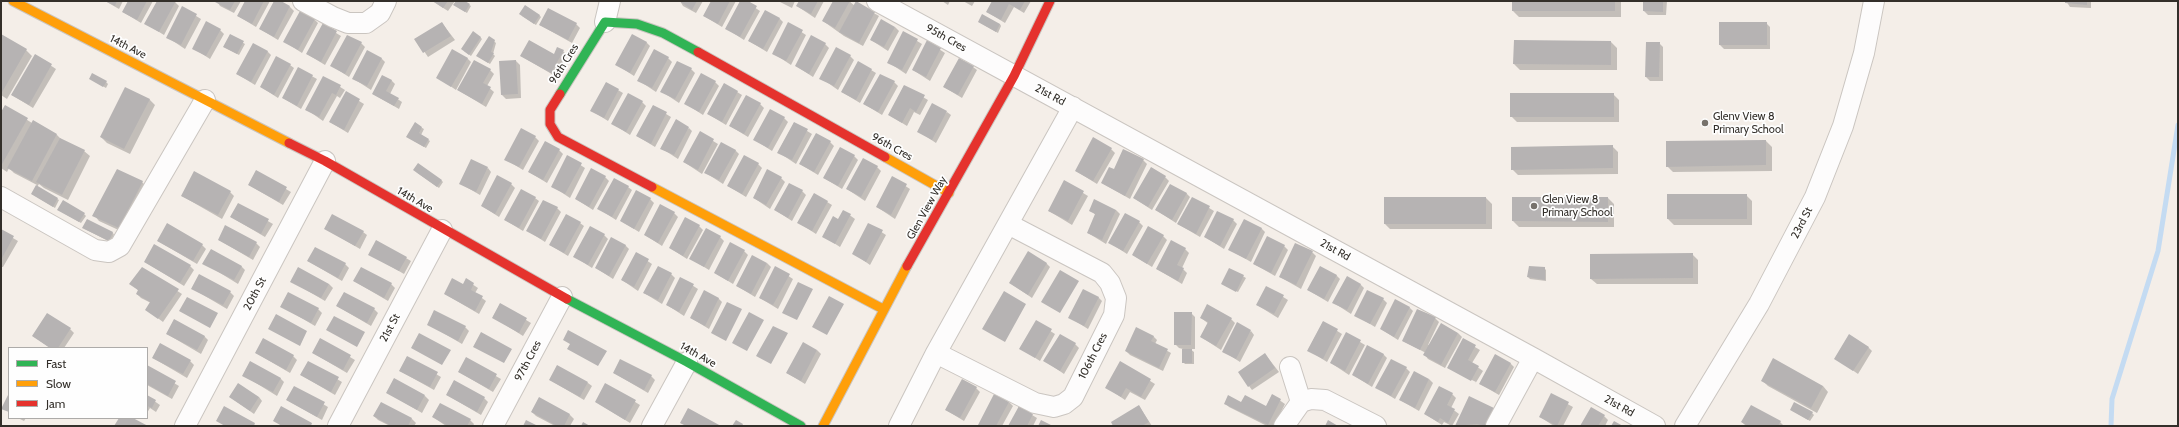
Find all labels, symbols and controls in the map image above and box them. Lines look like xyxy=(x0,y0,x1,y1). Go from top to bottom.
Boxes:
street label: 95th Cres xyxy=(923,21,969,55)
street label: 14th Ave xyxy=(107,32,149,62)
street label: 96th Cres xyxy=(547,41,581,87)
street label: 21st Rd xyxy=(1033,82,1067,108)
place label: Glenv View 8 Primary School xyxy=(1713,110,1784,136)
marker: Glenv View 8 Primary School xyxy=(1700,118,1710,128)
street label: 96th Cres xyxy=(869,130,915,164)
street label: Glen View Way xyxy=(904,174,950,242)
street label: 14th Ave xyxy=(395,184,435,216)
place label: Glen View 8 Primary School xyxy=(1542,193,1613,219)
marker: Glen View 8 Primary School xyxy=(1529,201,1539,211)
street label: 23rd St xyxy=(1788,205,1816,241)
street label: 21st Rd xyxy=(1318,236,1352,264)
street label: 20th St xyxy=(241,275,269,313)
street label: 21st St xyxy=(377,312,403,344)
street label: 106th Cres xyxy=(1076,331,1110,381)
street label: 97th Cres xyxy=(512,338,544,384)
street label: 14th Ave xyxy=(678,340,718,370)
legend xyxy=(8,347,148,419)
text: Fast xyxy=(46,356,66,371)
text: Slow xyxy=(46,376,71,391)
street label: 21st Rd xyxy=(1602,392,1636,420)
text: Jam xyxy=(46,396,65,411)

